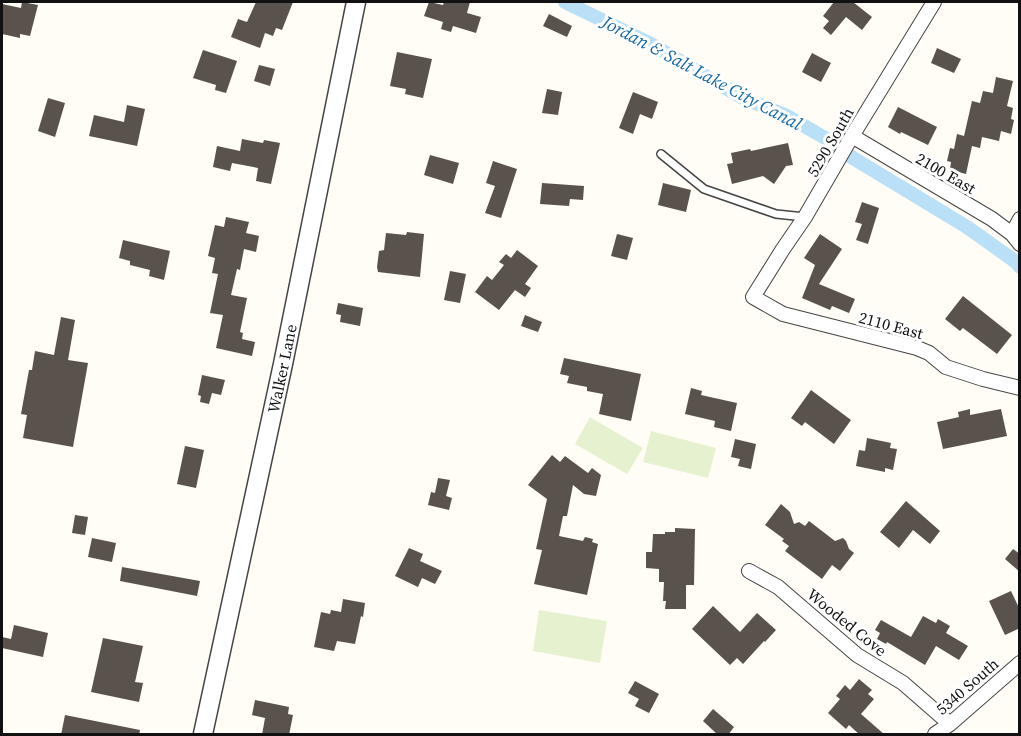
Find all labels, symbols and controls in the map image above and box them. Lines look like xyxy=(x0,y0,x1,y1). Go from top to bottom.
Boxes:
water label: Jordan & Salt Lake City Canal xyxy=(595,8,807,136)
street label: 5290 South xyxy=(801,103,859,181)
street label: 2100 East xyxy=(912,147,981,199)
street label: 2110 East xyxy=(856,306,926,344)
street label: Walker Lane xyxy=(262,322,302,415)
street label: Wooded Cove xyxy=(803,583,891,661)
street label: 5340 South xyxy=(931,652,1003,719)

